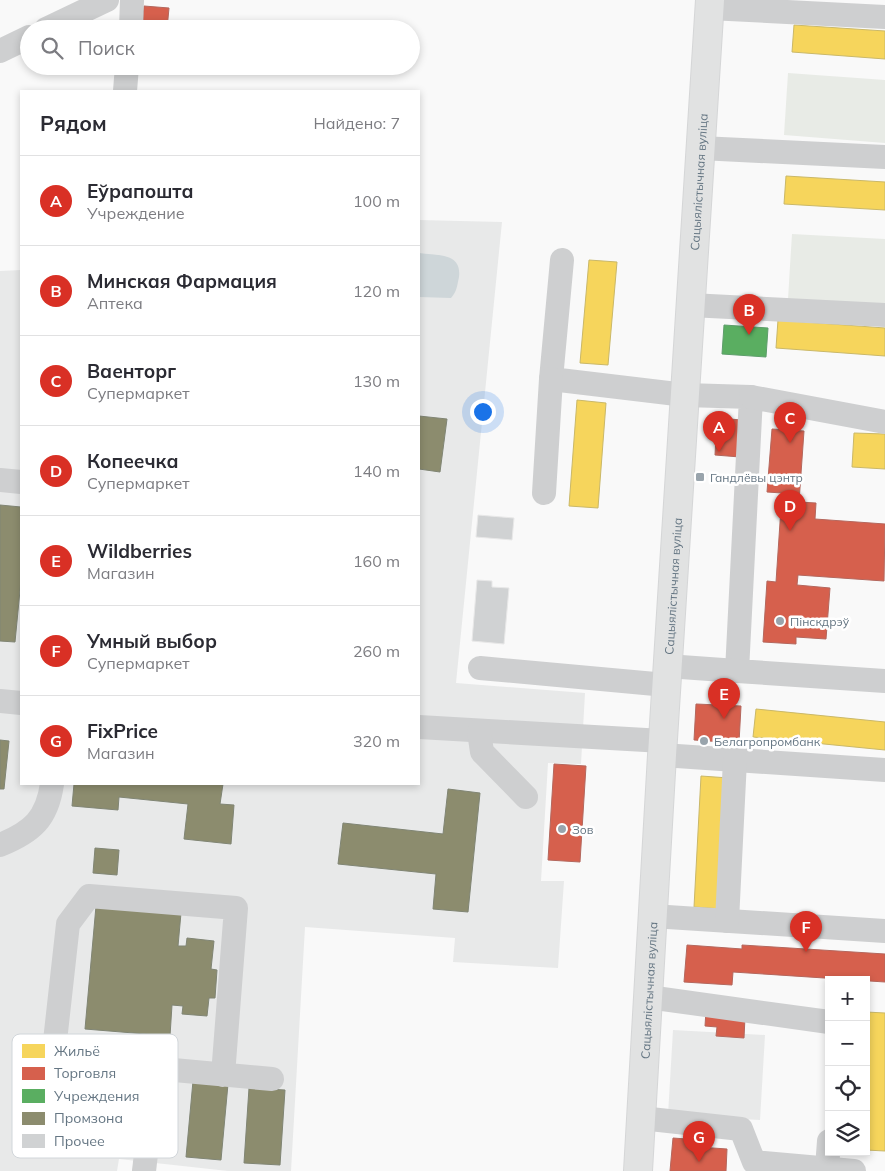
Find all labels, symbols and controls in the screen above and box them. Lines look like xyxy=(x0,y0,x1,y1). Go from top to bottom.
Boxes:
search box xyxy=(20,20,420,75)
icon: search xyxy=(38,34,66,62)
text: Поиск xyxy=(78,36,135,60)
text: Рядом xyxy=(40,110,107,136)
text: Найдено: 7 xyxy=(314,113,400,133)
street label: Сацыялістычная вуліца xyxy=(687,113,710,251)
text: Еўрапошта xyxy=(87,179,194,203)
text: A xyxy=(50,191,62,211)
text: 100 m xyxy=(353,191,400,211)
text: Учреждение xyxy=(87,203,185,223)
text: Минская Фармация xyxy=(87,269,277,293)
text: B xyxy=(50,281,62,301)
text: 120 m xyxy=(353,281,400,301)
text: Аптека xyxy=(87,293,143,313)
pin: B xyxy=(733,294,765,335)
text: Ваенторг xyxy=(87,359,176,383)
text: C xyxy=(51,371,61,391)
text: 130 m xyxy=(353,371,400,391)
text: Супермаркет xyxy=(87,383,190,403)
your location xyxy=(470,399,496,425)
pin: C xyxy=(774,402,806,443)
pin: A xyxy=(703,411,735,452)
text: Копеечка xyxy=(87,449,179,473)
text: D xyxy=(50,461,62,481)
text: 140 m xyxy=(353,461,400,481)
place label: Гандлёвы цэнтр xyxy=(710,470,803,485)
marker: Гандлёвы цэнтр xyxy=(694,471,706,483)
text: Супермаркет xyxy=(87,473,190,493)
pin: D xyxy=(774,490,806,531)
street label: Сацыялістычная вуліца xyxy=(661,517,685,655)
text: Wildberries xyxy=(87,539,192,563)
text: E xyxy=(51,551,61,571)
text: 160 m xyxy=(353,551,400,571)
text: Магазин xyxy=(87,563,155,583)
place label: Пінскдрэў xyxy=(790,614,850,629)
marker: Пінскдрэў xyxy=(774,615,786,627)
text: Умный выбор xyxy=(87,629,217,653)
text: F xyxy=(51,641,61,661)
text: 260 m xyxy=(353,641,400,661)
text: Супермаркет xyxy=(87,653,190,673)
pin: E xyxy=(708,678,740,719)
text: FixPrice xyxy=(87,719,158,743)
text: G xyxy=(50,731,62,751)
text: 320 m xyxy=(353,731,400,751)
place label: Белагропромбанк xyxy=(714,734,821,749)
marker: Белагропромбанк xyxy=(698,735,710,747)
text: Магазин xyxy=(87,743,155,763)
place label: Зов xyxy=(572,822,594,837)
marker: Зов xyxy=(556,823,568,835)
pin: F xyxy=(790,911,822,952)
street label: Сацыялістычная вуліца xyxy=(637,921,660,1059)
map controls xyxy=(825,976,870,1156)
button: + xyxy=(825,976,870,1021)
button: − xyxy=(825,1021,870,1066)
legend xyxy=(12,1034,178,1158)
text: Жильё xyxy=(54,1042,100,1060)
text: Торговля xyxy=(54,1064,116,1082)
button: locate xyxy=(825,1066,870,1111)
text: Учреждения xyxy=(53,1087,139,1105)
text: Промзона xyxy=(54,1109,123,1127)
button: layers xyxy=(825,1111,870,1156)
pin: G xyxy=(683,1121,715,1162)
text: Прочее xyxy=(54,1132,105,1150)

